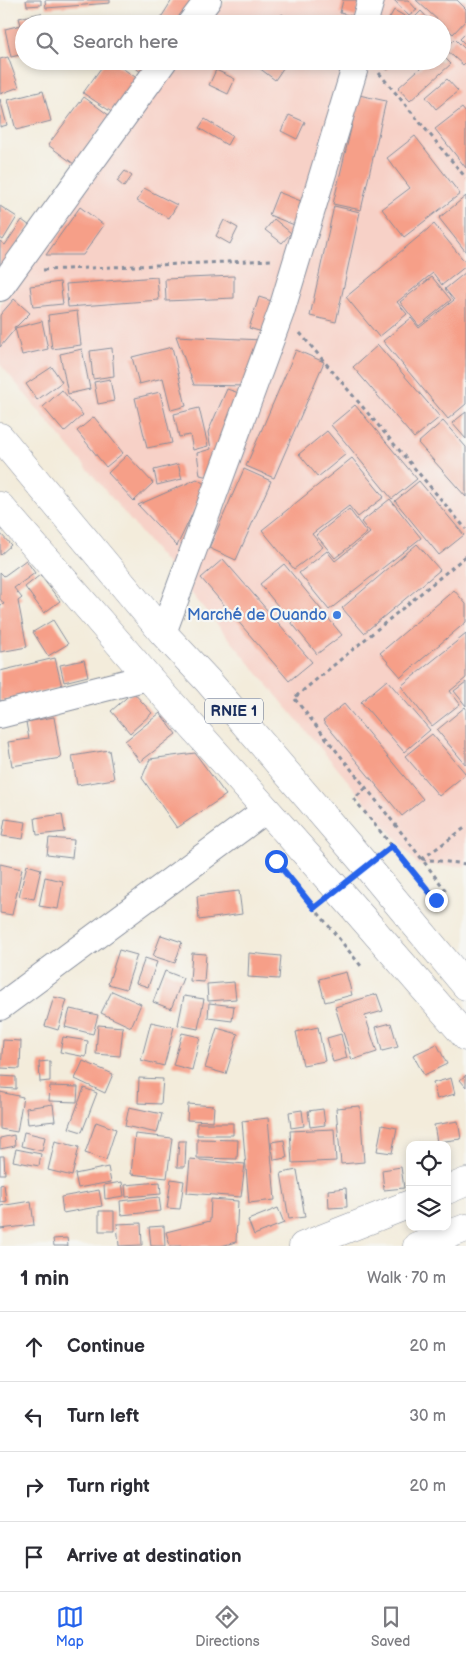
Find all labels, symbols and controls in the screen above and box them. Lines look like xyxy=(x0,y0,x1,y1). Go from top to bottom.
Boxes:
search box xyxy=(15,15,451,70)
icon: search xyxy=(33,29,61,57)
text: Search here xyxy=(73,31,178,54)
place label: Marché de Ouando xyxy=(187,606,327,625)
marker: Marché de Ouando xyxy=(331,609,343,621)
road number: RNIE 1 xyxy=(205,698,263,724)
route start xyxy=(265,850,288,873)
route end xyxy=(425,889,448,912)
map controls xyxy=(406,1141,451,1231)
button: locate xyxy=(406,1141,451,1186)
button: layers xyxy=(406,1186,451,1231)
text: 1 min xyxy=(20,1266,69,1291)
text: Walk · 70 m xyxy=(367,1269,446,1288)
icon: ahead xyxy=(20,1333,48,1361)
text: Continue xyxy=(67,1335,145,1358)
text: 20 m xyxy=(410,1337,446,1356)
icon: left xyxy=(20,1403,48,1431)
text: Turn left xyxy=(67,1405,139,1428)
text: 30 m xyxy=(409,1407,446,1426)
icon: right xyxy=(20,1473,48,1501)
text: Turn right xyxy=(67,1475,150,1498)
text: 20 m xyxy=(410,1477,446,1496)
icon: arrive xyxy=(20,1543,48,1571)
text: Arrive at destination xyxy=(67,1545,242,1568)
tab: Map xyxy=(56,1603,84,1650)
tab: Directions xyxy=(195,1603,260,1650)
tab: Saved xyxy=(371,1603,410,1650)

